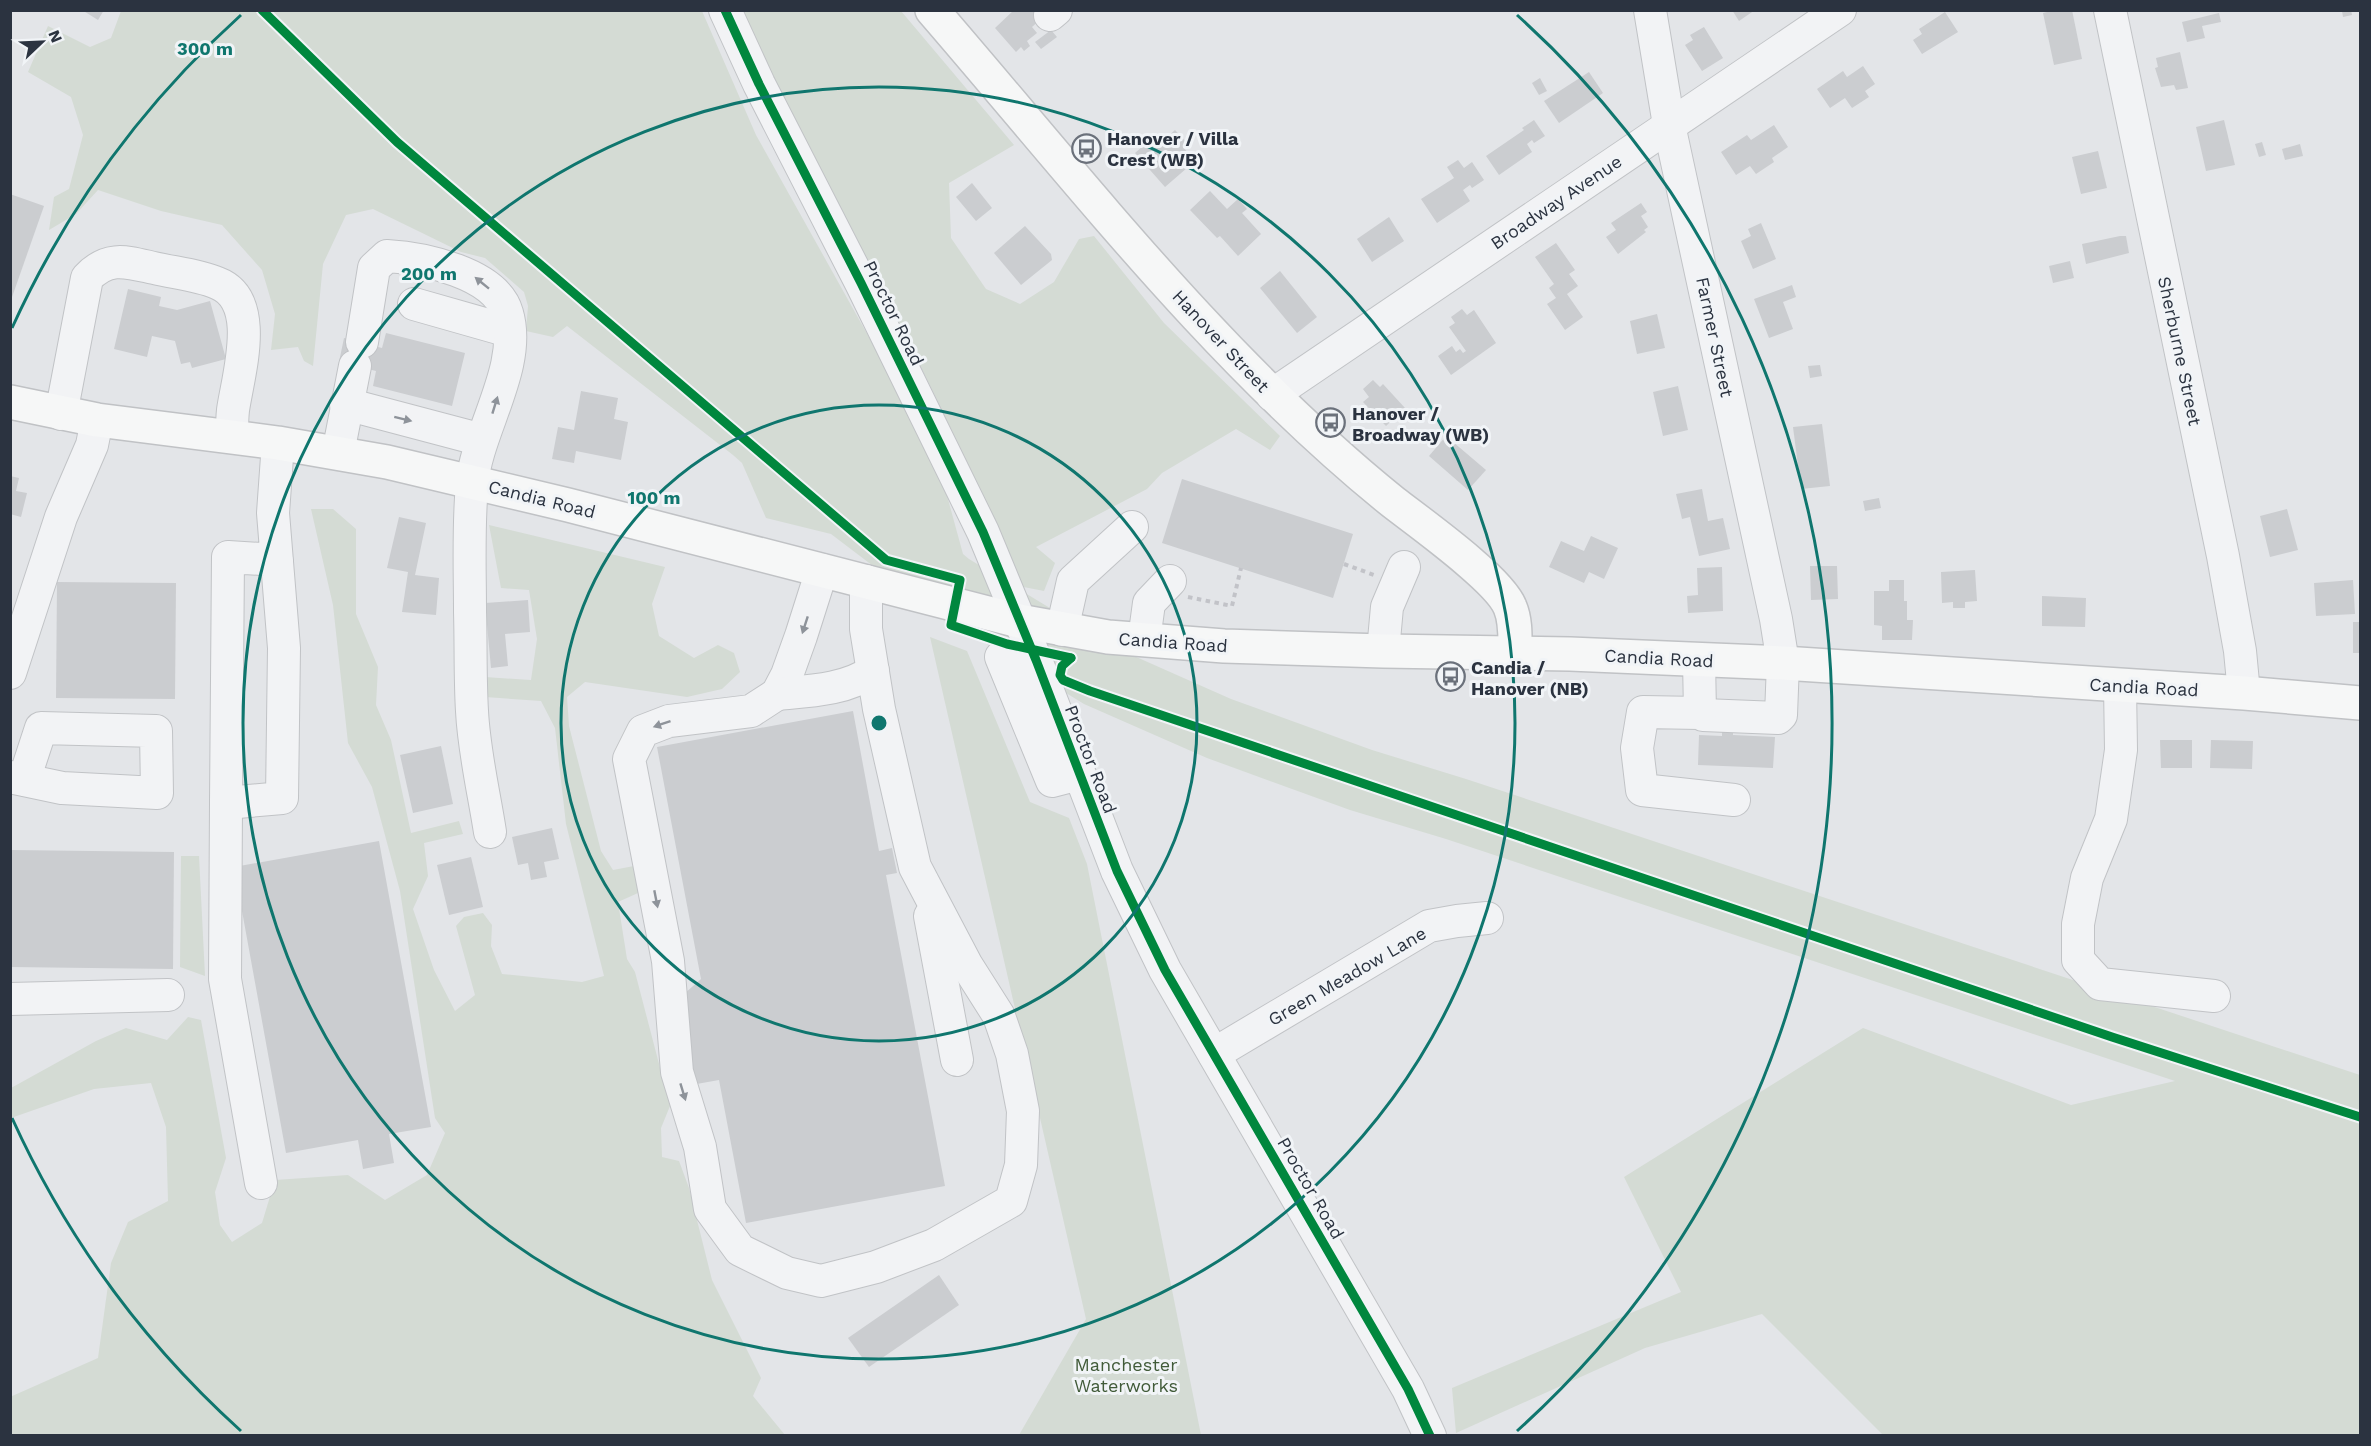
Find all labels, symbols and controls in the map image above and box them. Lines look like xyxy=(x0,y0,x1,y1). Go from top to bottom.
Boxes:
north arrow xyxy=(12,12,72,72)
text: N xyxy=(44,27,66,46)
text: 300 m xyxy=(177,38,233,59)
place label: Hanover / Villa Crest (WB) xyxy=(1107,128,1239,170)
bus stop icon: Hanover / Villa Crest (WB) xyxy=(1070,132,1102,164)
street label: Broadway Avenue xyxy=(1486,150,1626,254)
street label: Proctor Road xyxy=(860,257,928,369)
text: 200 m xyxy=(401,263,457,284)
street label: Sherburne Street xyxy=(2154,274,2206,428)
street label: Farmer Street xyxy=(1692,275,1738,399)
one-way arrow xyxy=(474,276,490,289)
street label: Hanover Street xyxy=(1168,285,1274,397)
one-way arrow xyxy=(491,396,500,414)
place label: Hanover / Broadway (WB) xyxy=(1352,403,1489,445)
bus stop icon: Hanover / Broadway (WB) xyxy=(1315,407,1347,439)
one-way arrow xyxy=(394,414,412,424)
street label: Candia Road xyxy=(486,476,598,522)
text: 100 m xyxy=(627,487,681,508)
one-way arrow xyxy=(800,616,809,634)
street label: Candia Road xyxy=(1118,628,1228,656)
street label: Candia Road xyxy=(1604,645,1714,671)
place label: Candia / Hanover (NB) xyxy=(1471,657,1589,699)
bus stop icon: Candia / Hanover (NB) xyxy=(1434,661,1466,693)
street label: Candia Road xyxy=(2089,674,2199,700)
street label: Proctor Road xyxy=(1061,702,1121,816)
centre of rings xyxy=(869,713,889,733)
one-way arrow xyxy=(653,720,671,730)
one-way arrow xyxy=(652,890,661,909)
street label: Green Meadow Lane xyxy=(1264,922,1430,1030)
one-way arrow xyxy=(679,1083,688,1101)
street label: Proctor Road xyxy=(1273,1133,1349,1243)
park label: Manchester Waterworks xyxy=(1074,1354,1178,1396)

